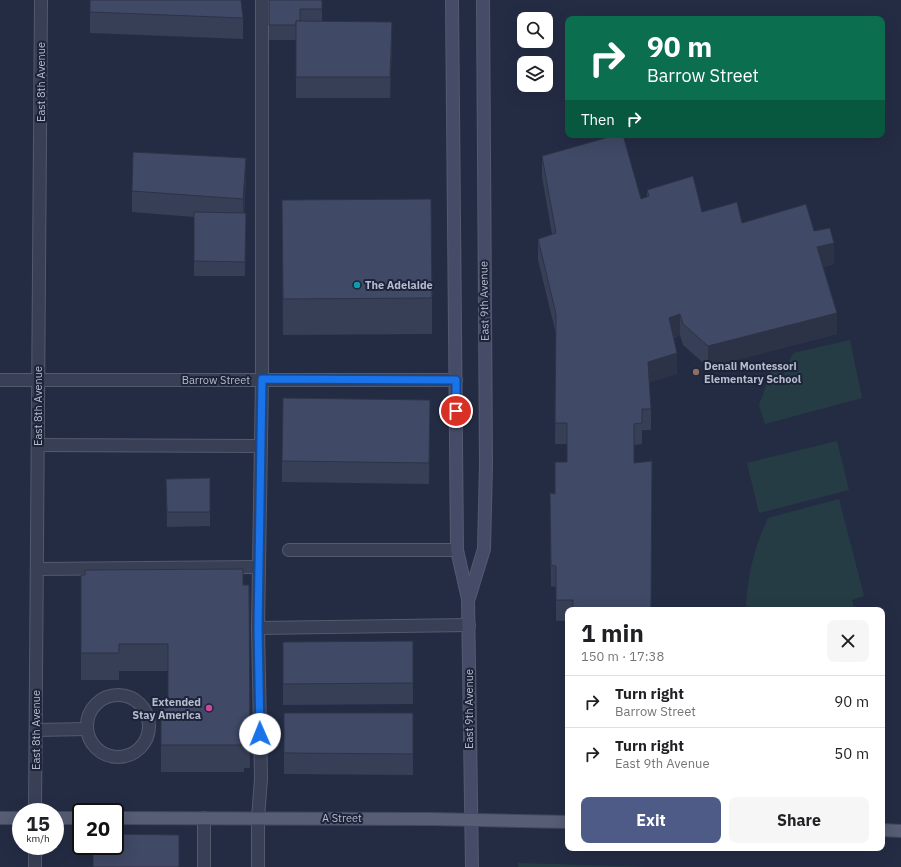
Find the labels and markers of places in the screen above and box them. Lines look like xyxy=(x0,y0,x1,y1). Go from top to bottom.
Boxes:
place label: The Adelaide xyxy=(365,278,433,292)
marker: The Adelaide xyxy=(352,280,362,290)
place label: Denali Montessori Elementary School xyxy=(704,359,802,386)
marker: Denali Montessori Elementary School xyxy=(691,367,701,377)
pin xyxy=(439,394,473,428)
place label: Extended Stay America xyxy=(132,695,201,722)
marker: Extended Stay America xyxy=(204,703,214,713)

